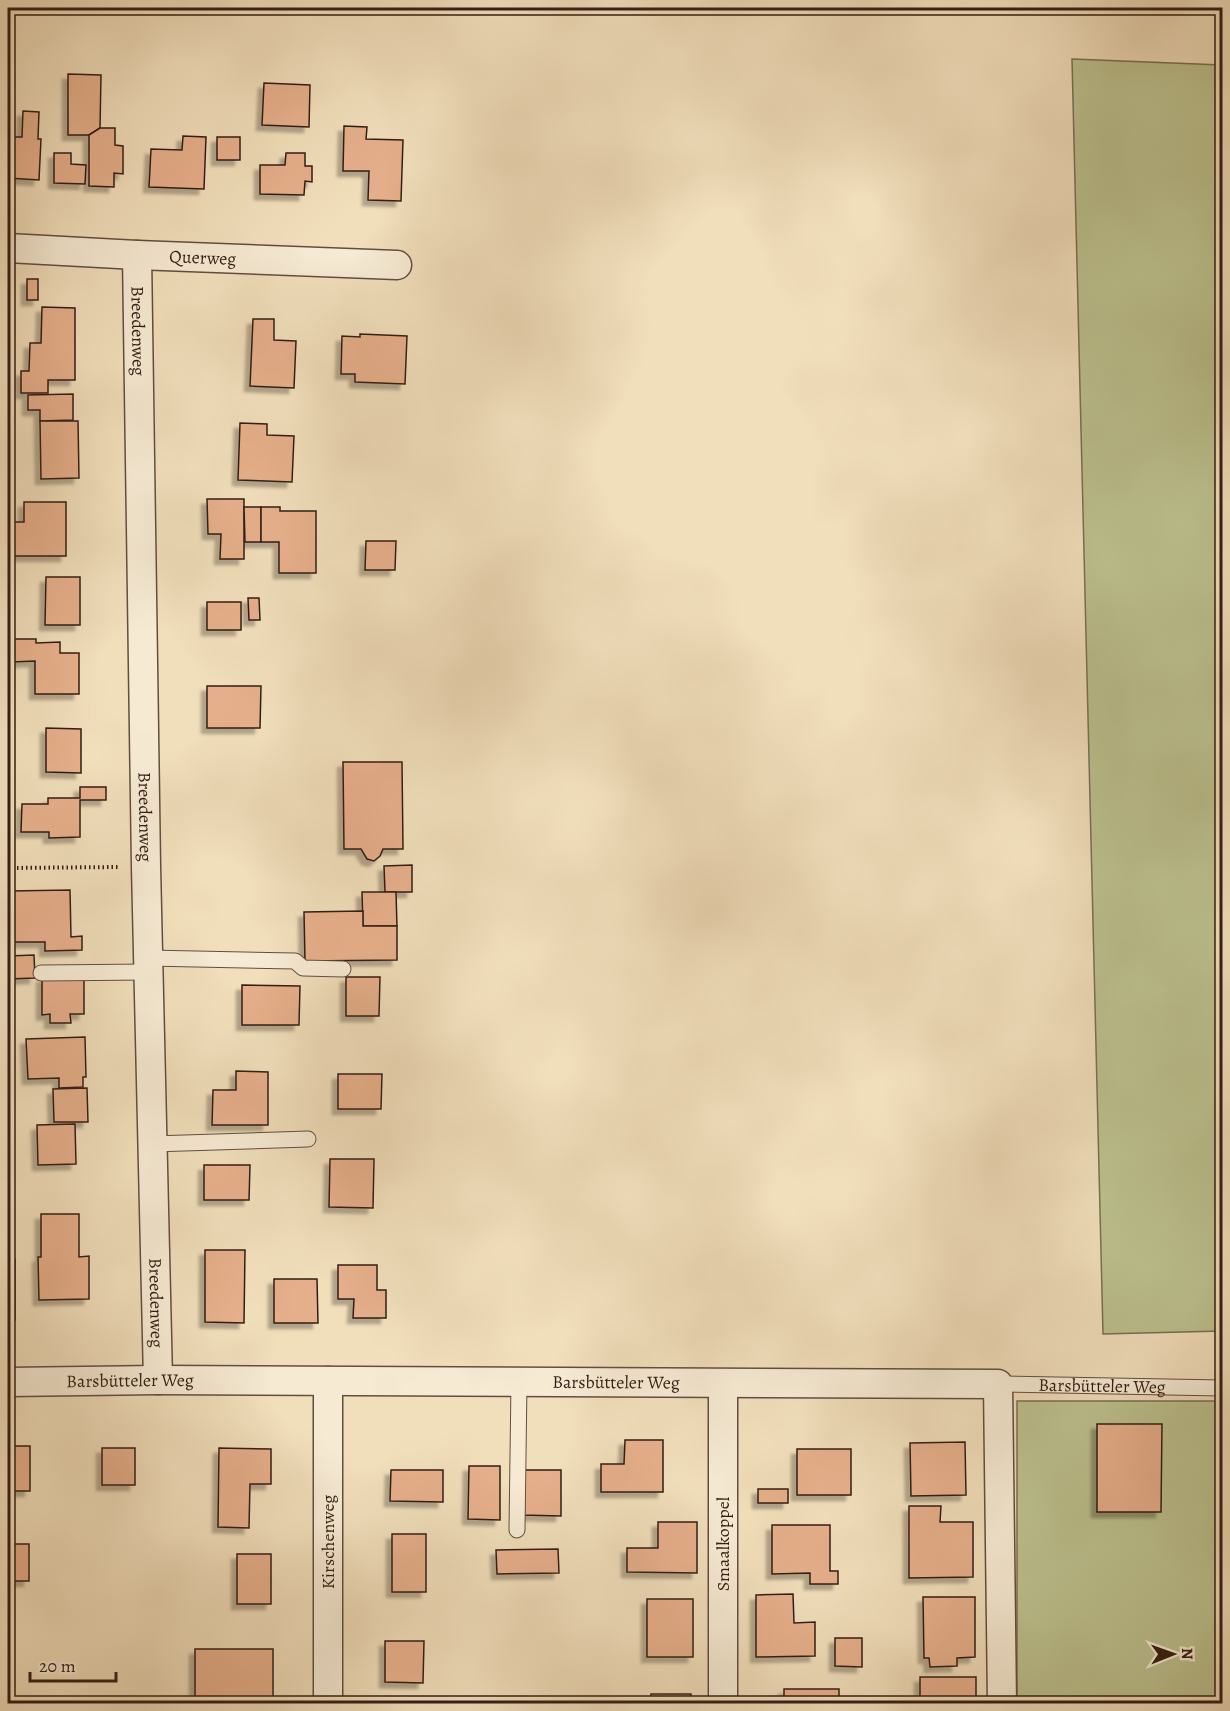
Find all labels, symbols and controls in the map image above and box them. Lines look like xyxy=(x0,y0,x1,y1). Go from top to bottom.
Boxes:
street label: Querweg xyxy=(169,244,237,271)
street label: Breedenweg xyxy=(125,286,151,376)
street label: Breedenweg xyxy=(133,772,158,862)
street label: Breedenweg xyxy=(143,1258,169,1348)
street label: Barsbütteler Weg xyxy=(66,1368,194,1393)
street label: Barsbütteler Weg xyxy=(552,1370,680,1394)
street label: Barsbütteler Weg xyxy=(1038,1373,1166,1399)
street label: Kirschenweg xyxy=(316,1495,340,1589)
street label: Smaalkoppel xyxy=(711,1496,735,1591)
north arrow xyxy=(1143,1624,1203,1684)
scale bar xyxy=(30,1645,116,1683)
text: N xyxy=(1176,1648,1198,1660)
text: 20 m xyxy=(39,1654,76,1678)

